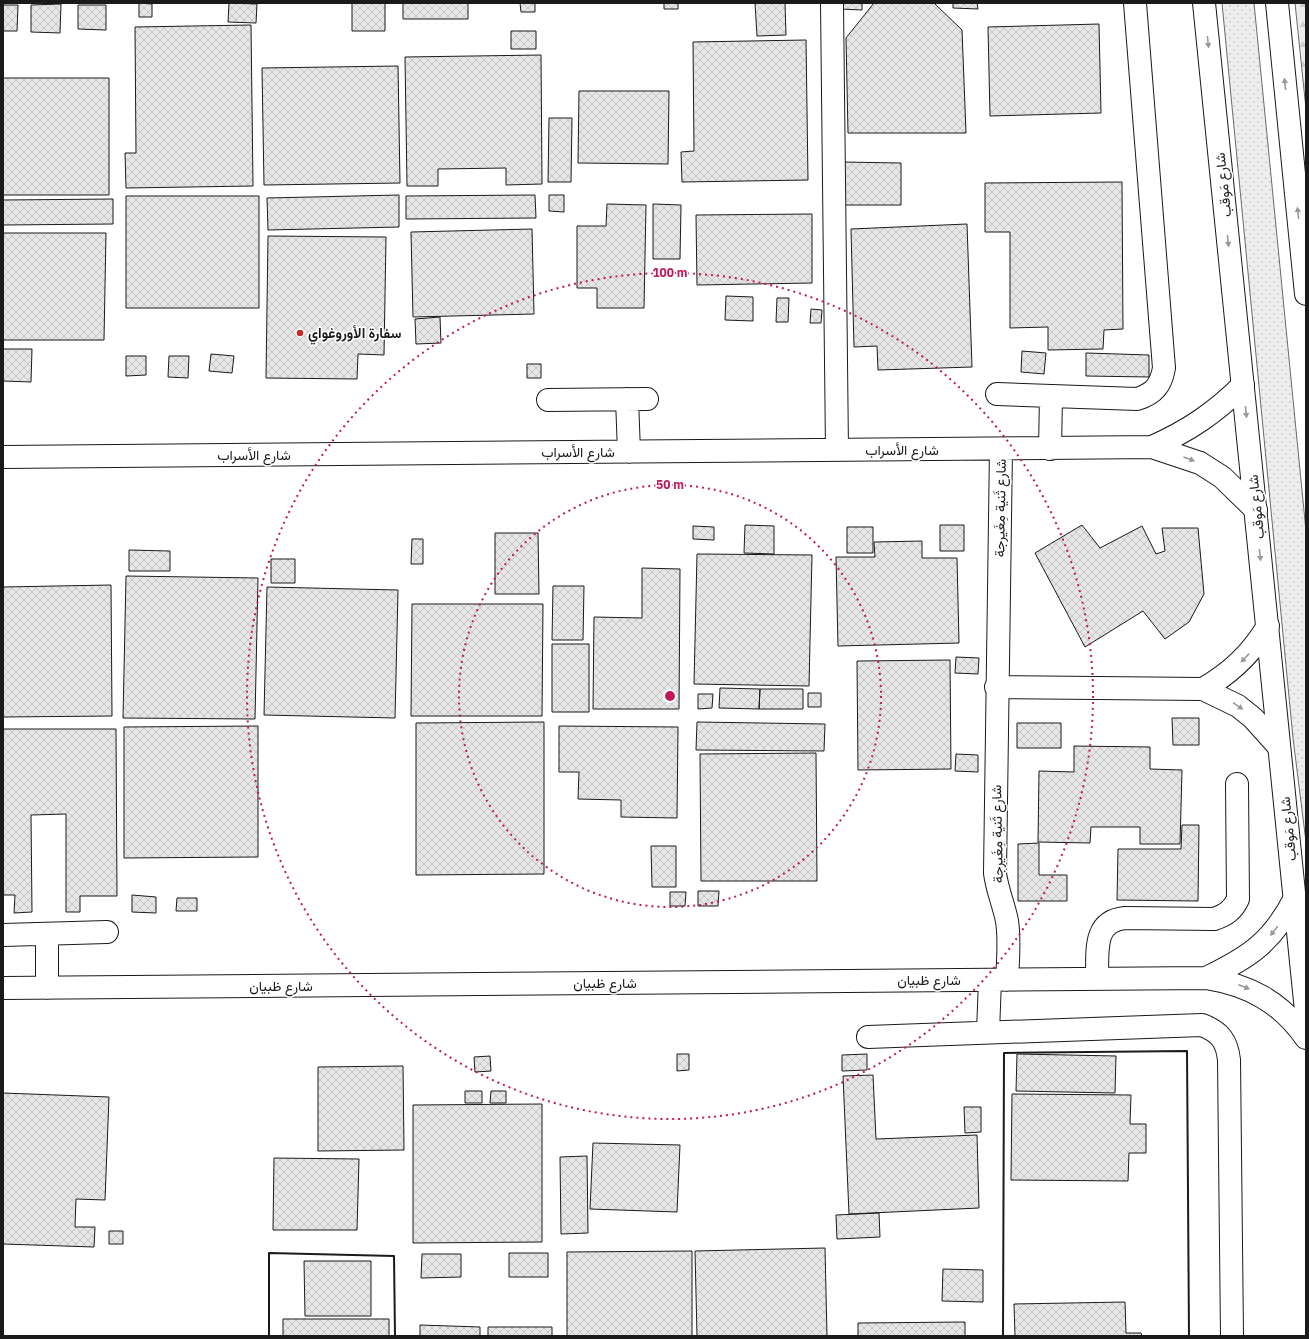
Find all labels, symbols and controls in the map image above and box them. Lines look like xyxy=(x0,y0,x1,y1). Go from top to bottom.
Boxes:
one-way arrow xyxy=(1205,36,1211,48)
one-way arrow xyxy=(1282,78,1288,90)
street label: شارع مَوقب xyxy=(1211,152,1237,218)
one-way arrow xyxy=(1295,207,1301,219)
one-way arrow xyxy=(1225,235,1232,247)
text: 100 m xyxy=(652,265,688,280)
place label: سفارة الأوروغواي xyxy=(308,324,401,345)
marker: سفارة الأوروغواي xyxy=(295,328,305,338)
one-way arrow xyxy=(1243,406,1249,418)
street label: شارع الأسراب xyxy=(865,441,939,461)
street label: شارع الأسراب xyxy=(541,443,615,463)
street label: شارع الأسراب xyxy=(217,446,291,466)
one-way arrow xyxy=(1184,457,1196,463)
street label: شارع ثَنية مِغَيرجة xyxy=(990,459,1012,557)
street label: شارع مَوقب xyxy=(1244,474,1270,540)
text: 50 m xyxy=(656,477,684,492)
one-way arrow xyxy=(1257,549,1264,561)
one-way arrow xyxy=(1240,653,1250,663)
centre of rings xyxy=(663,689,677,703)
one-way arrow xyxy=(1233,702,1243,710)
street label: شارع ثَنية مِغَيرجة xyxy=(987,785,1009,883)
street label: شارع مَوقب xyxy=(1276,796,1302,862)
one-way arrow xyxy=(1270,925,1279,936)
street label: شارع ظبيان xyxy=(897,971,961,991)
street label: شارع ظبيان xyxy=(573,974,637,994)
street label: شارع ظبيان xyxy=(249,977,313,997)
one-way arrow xyxy=(1238,984,1250,990)

